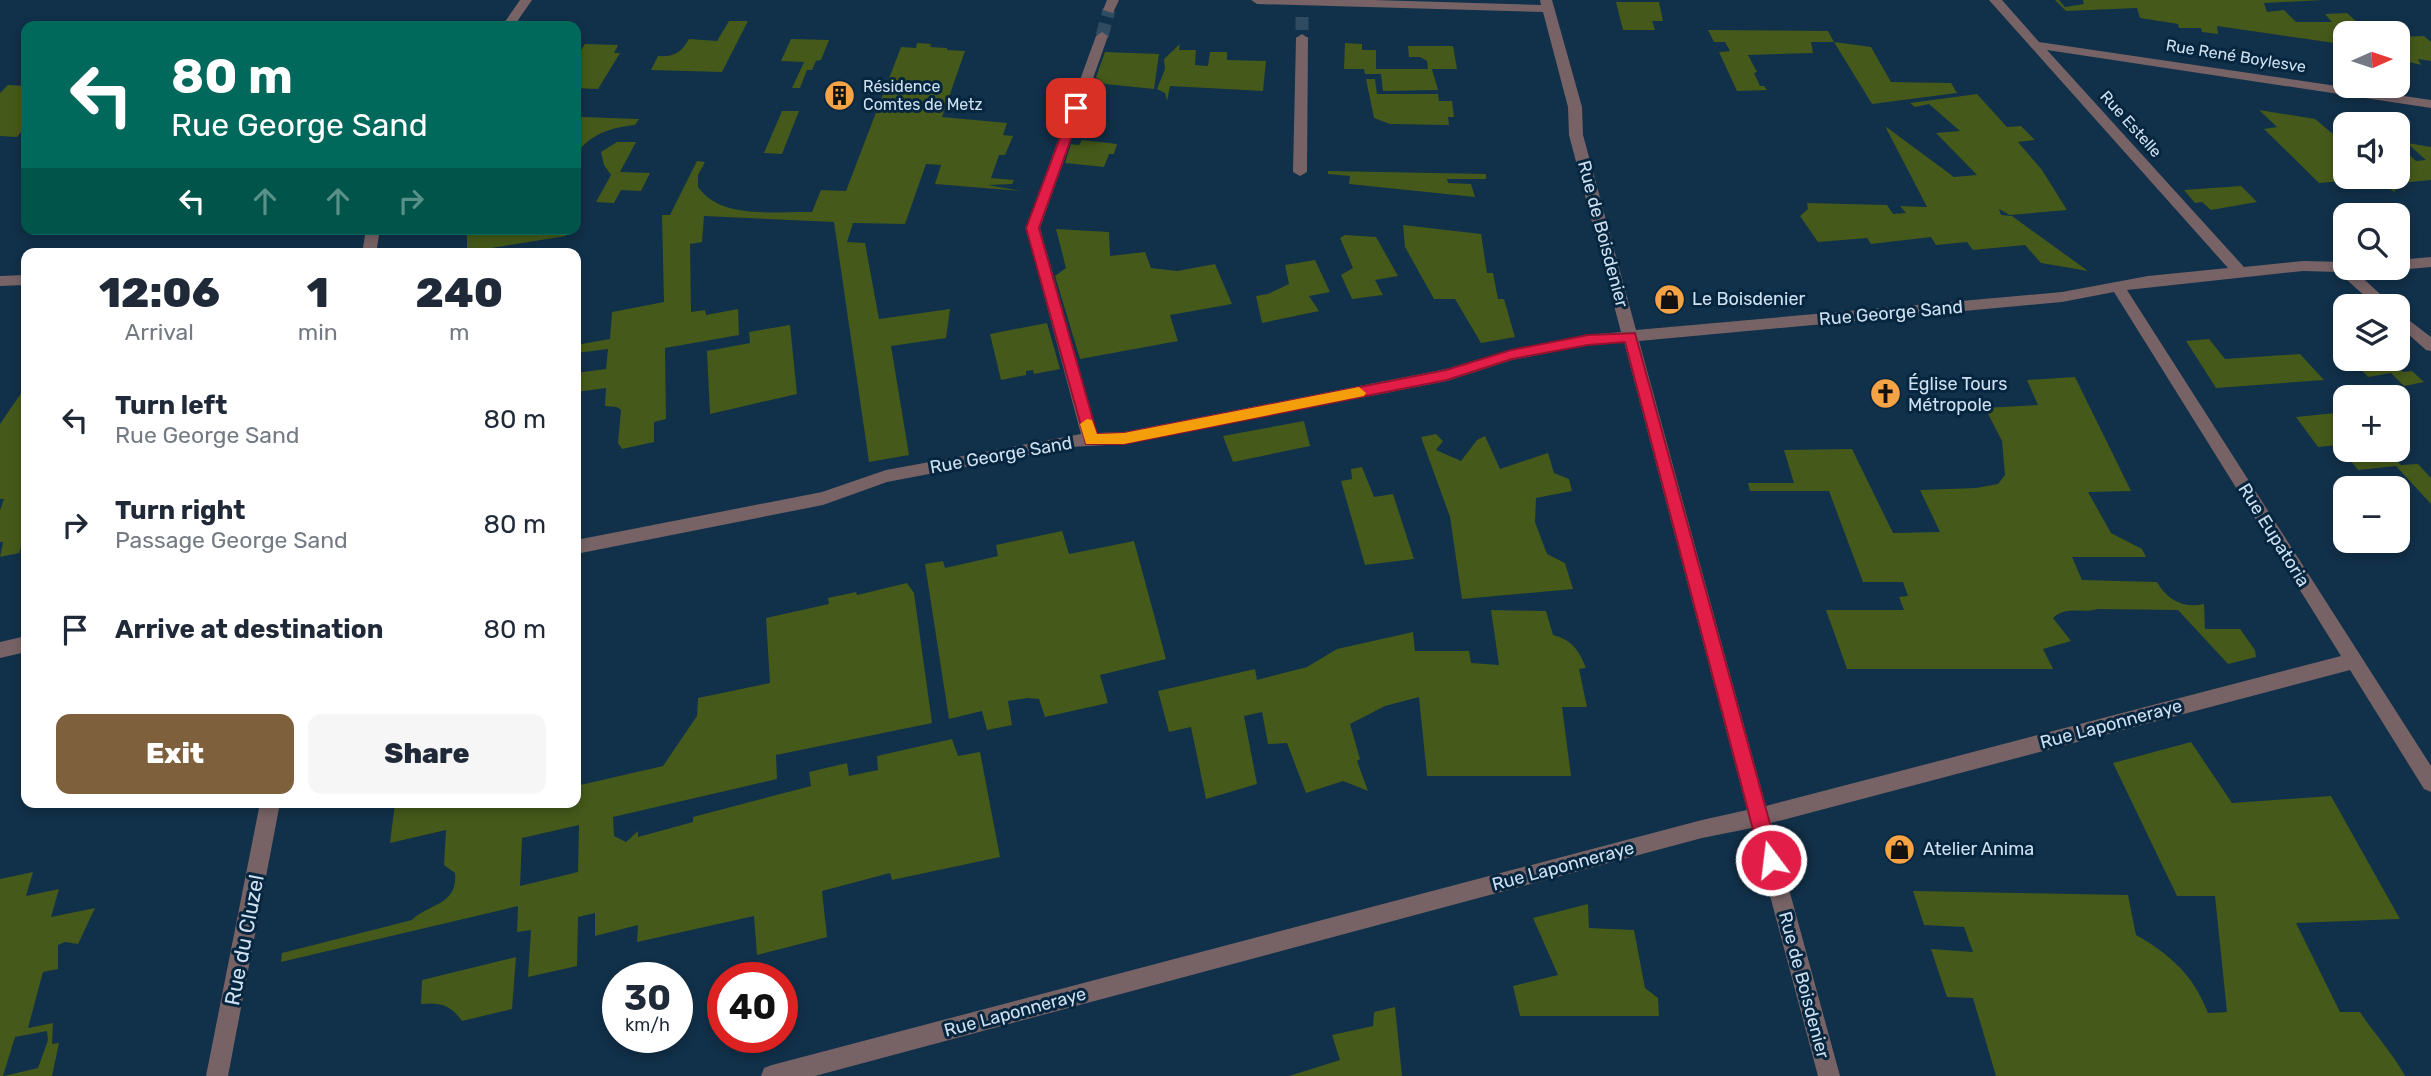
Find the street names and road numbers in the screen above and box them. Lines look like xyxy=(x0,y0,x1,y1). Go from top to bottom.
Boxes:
street label: Rue René Boylesve xyxy=(2165,36,2307,76)
street label: Rue Estelle xyxy=(2096,87,2166,161)
street label: Rue de Boisdenier xyxy=(1573,158,1633,310)
street label: Rue George Sand xyxy=(1818,296,1964,330)
street label: Rue George Sand xyxy=(928,432,1074,478)
street label: Rue Eupatoria xyxy=(2233,479,2315,591)
street label: Rue Laponneraye xyxy=(2038,694,2184,754)
street label: Rue Laponneraye xyxy=(1490,836,1636,896)
street label: Rue du Cluzel xyxy=(219,872,269,1008)
street label: Rue de Boisdenier xyxy=(1774,909,1834,1061)
street label: Rue Laponneraye xyxy=(942,982,1088,1042)

